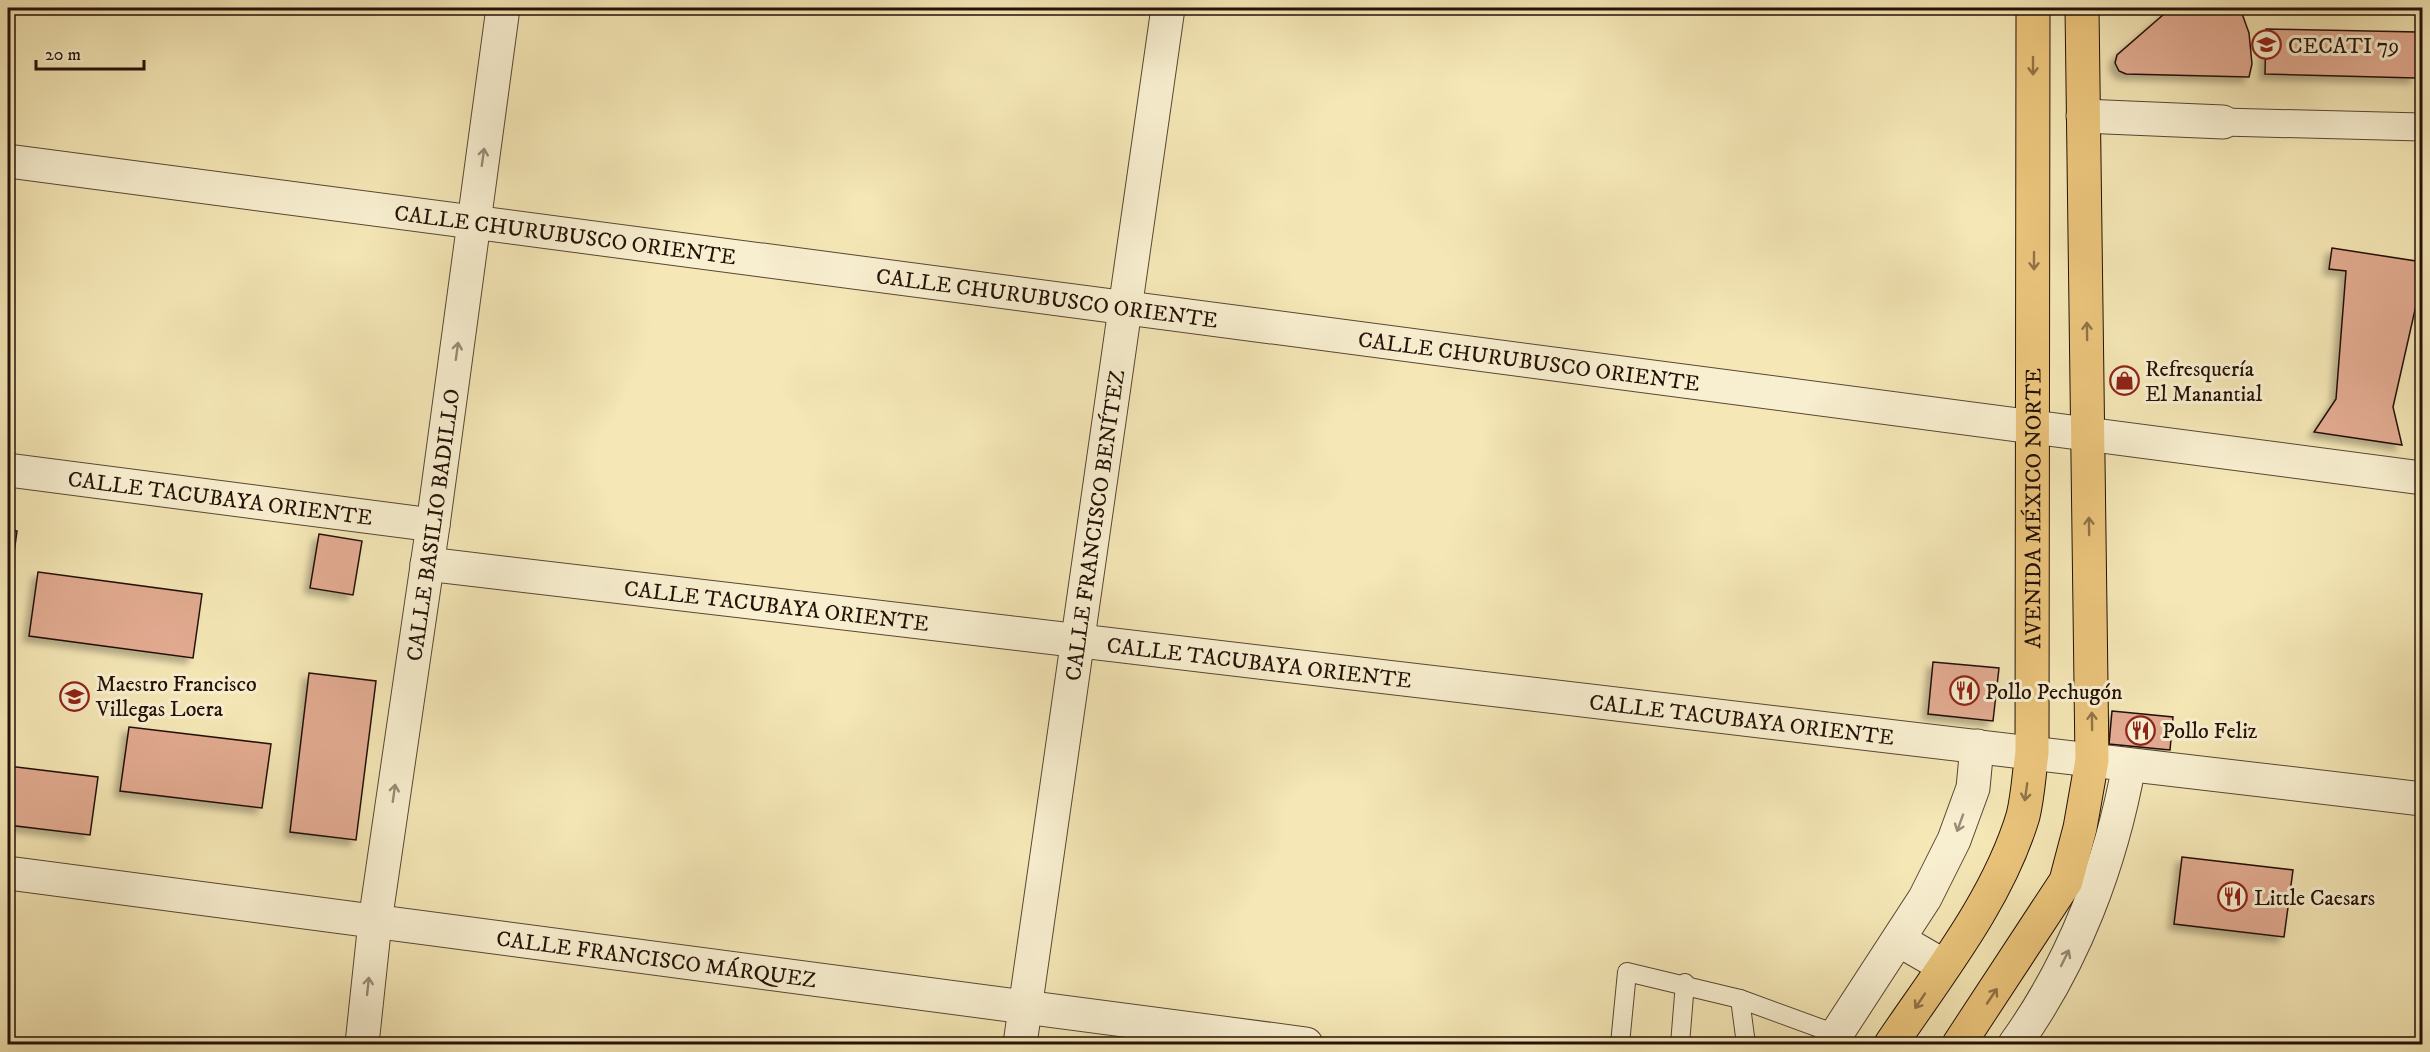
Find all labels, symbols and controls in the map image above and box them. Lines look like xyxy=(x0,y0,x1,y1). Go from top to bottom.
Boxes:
school or university icon: CECATI 79 xyxy=(2251,29,2283,61)
scale bar xyxy=(36,33,144,71)
place label: CECATI 79 xyxy=(2288,33,2399,60)
text: 20 m xyxy=(45,44,81,66)
one-way arrow xyxy=(2027,55,2039,75)
one-way arrow xyxy=(477,148,488,168)
street label: CALLE CHURUBUSCO ORIENTE xyxy=(393,200,738,271)
one-way arrow xyxy=(2028,250,2040,270)
street label: CALLE CHURUBUSCO ORIENTE xyxy=(874,263,1219,335)
one-way arrow xyxy=(2081,321,2092,341)
street label: CALLE CHURUBUSCO ORIENTE xyxy=(1356,326,1701,398)
one-way arrow xyxy=(451,341,462,361)
place label: Refresquería El Manantial xyxy=(2145,356,2263,408)
shop icon: Refresquería El Manantial xyxy=(2108,365,2140,397)
street label: CALLE FRANCISCO BENÍTEZ xyxy=(1060,368,1131,683)
street label: AVENIDA MÉXICO NORTE xyxy=(2020,368,2048,649)
street label: CALLE BASILIO BADILLO xyxy=(401,387,466,663)
street label: CALLE TACUBAYA ORIENTE xyxy=(66,466,374,532)
one-way arrow xyxy=(2084,516,2095,536)
street label: CALLE TACUBAYA ORIENTE xyxy=(622,575,930,638)
street label: CALLE TACUBAYA ORIENTE xyxy=(1105,632,1413,695)
place label: Maestro Francisco Villegas Loera xyxy=(95,671,257,723)
restaurant icon: Pollo Pechugón xyxy=(1948,675,1980,707)
place label: Pollo Pechugón xyxy=(1985,679,2123,706)
school or university icon: Maestro Francisco Villegas Loera xyxy=(59,680,91,712)
street label: CALLE TACUBAYA ORIENTE xyxy=(1588,689,1896,752)
one-way arrow xyxy=(2086,711,2098,731)
restaurant icon: Pollo Feliz xyxy=(2125,714,2157,746)
place label: Pollo Feliz xyxy=(2162,718,2258,745)
one-way arrow xyxy=(2021,781,2032,801)
one-way arrow xyxy=(388,784,399,803)
one-way arrow xyxy=(1954,814,1965,832)
restaurant icon: Little Caesars xyxy=(2217,881,2249,913)
place label: Little Caesars xyxy=(2254,885,2375,912)
street label: CALLE FRANCISCO MÁRQUEZ xyxy=(495,925,818,994)
one-way arrow xyxy=(2060,949,2071,967)
one-way arrow xyxy=(363,977,374,997)
one-way arrow xyxy=(1986,988,1998,1005)
one-way arrow xyxy=(1914,992,1926,1009)

